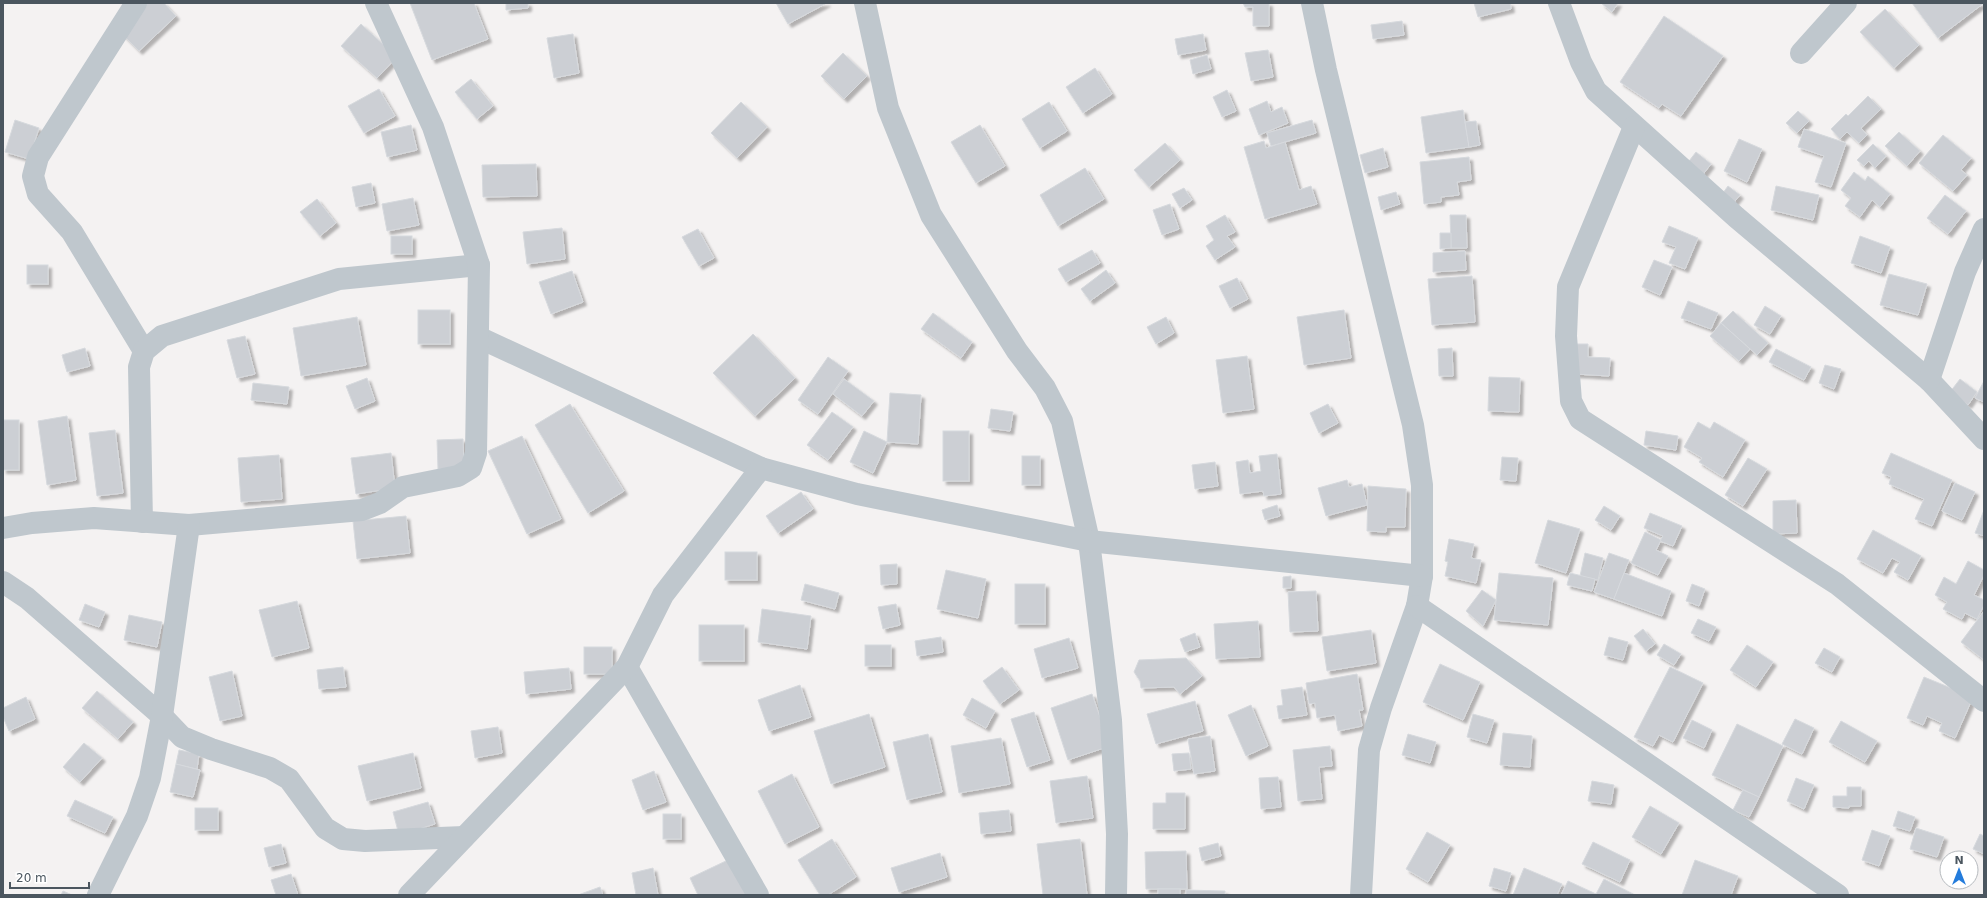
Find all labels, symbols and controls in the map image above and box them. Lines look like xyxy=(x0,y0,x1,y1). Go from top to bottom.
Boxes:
north arrow xyxy=(1939,850,1979,890)
text: N xyxy=(1954,854,1964,867)
scale bar xyxy=(10,864,89,890)
text: 20 m xyxy=(16,871,47,885)

